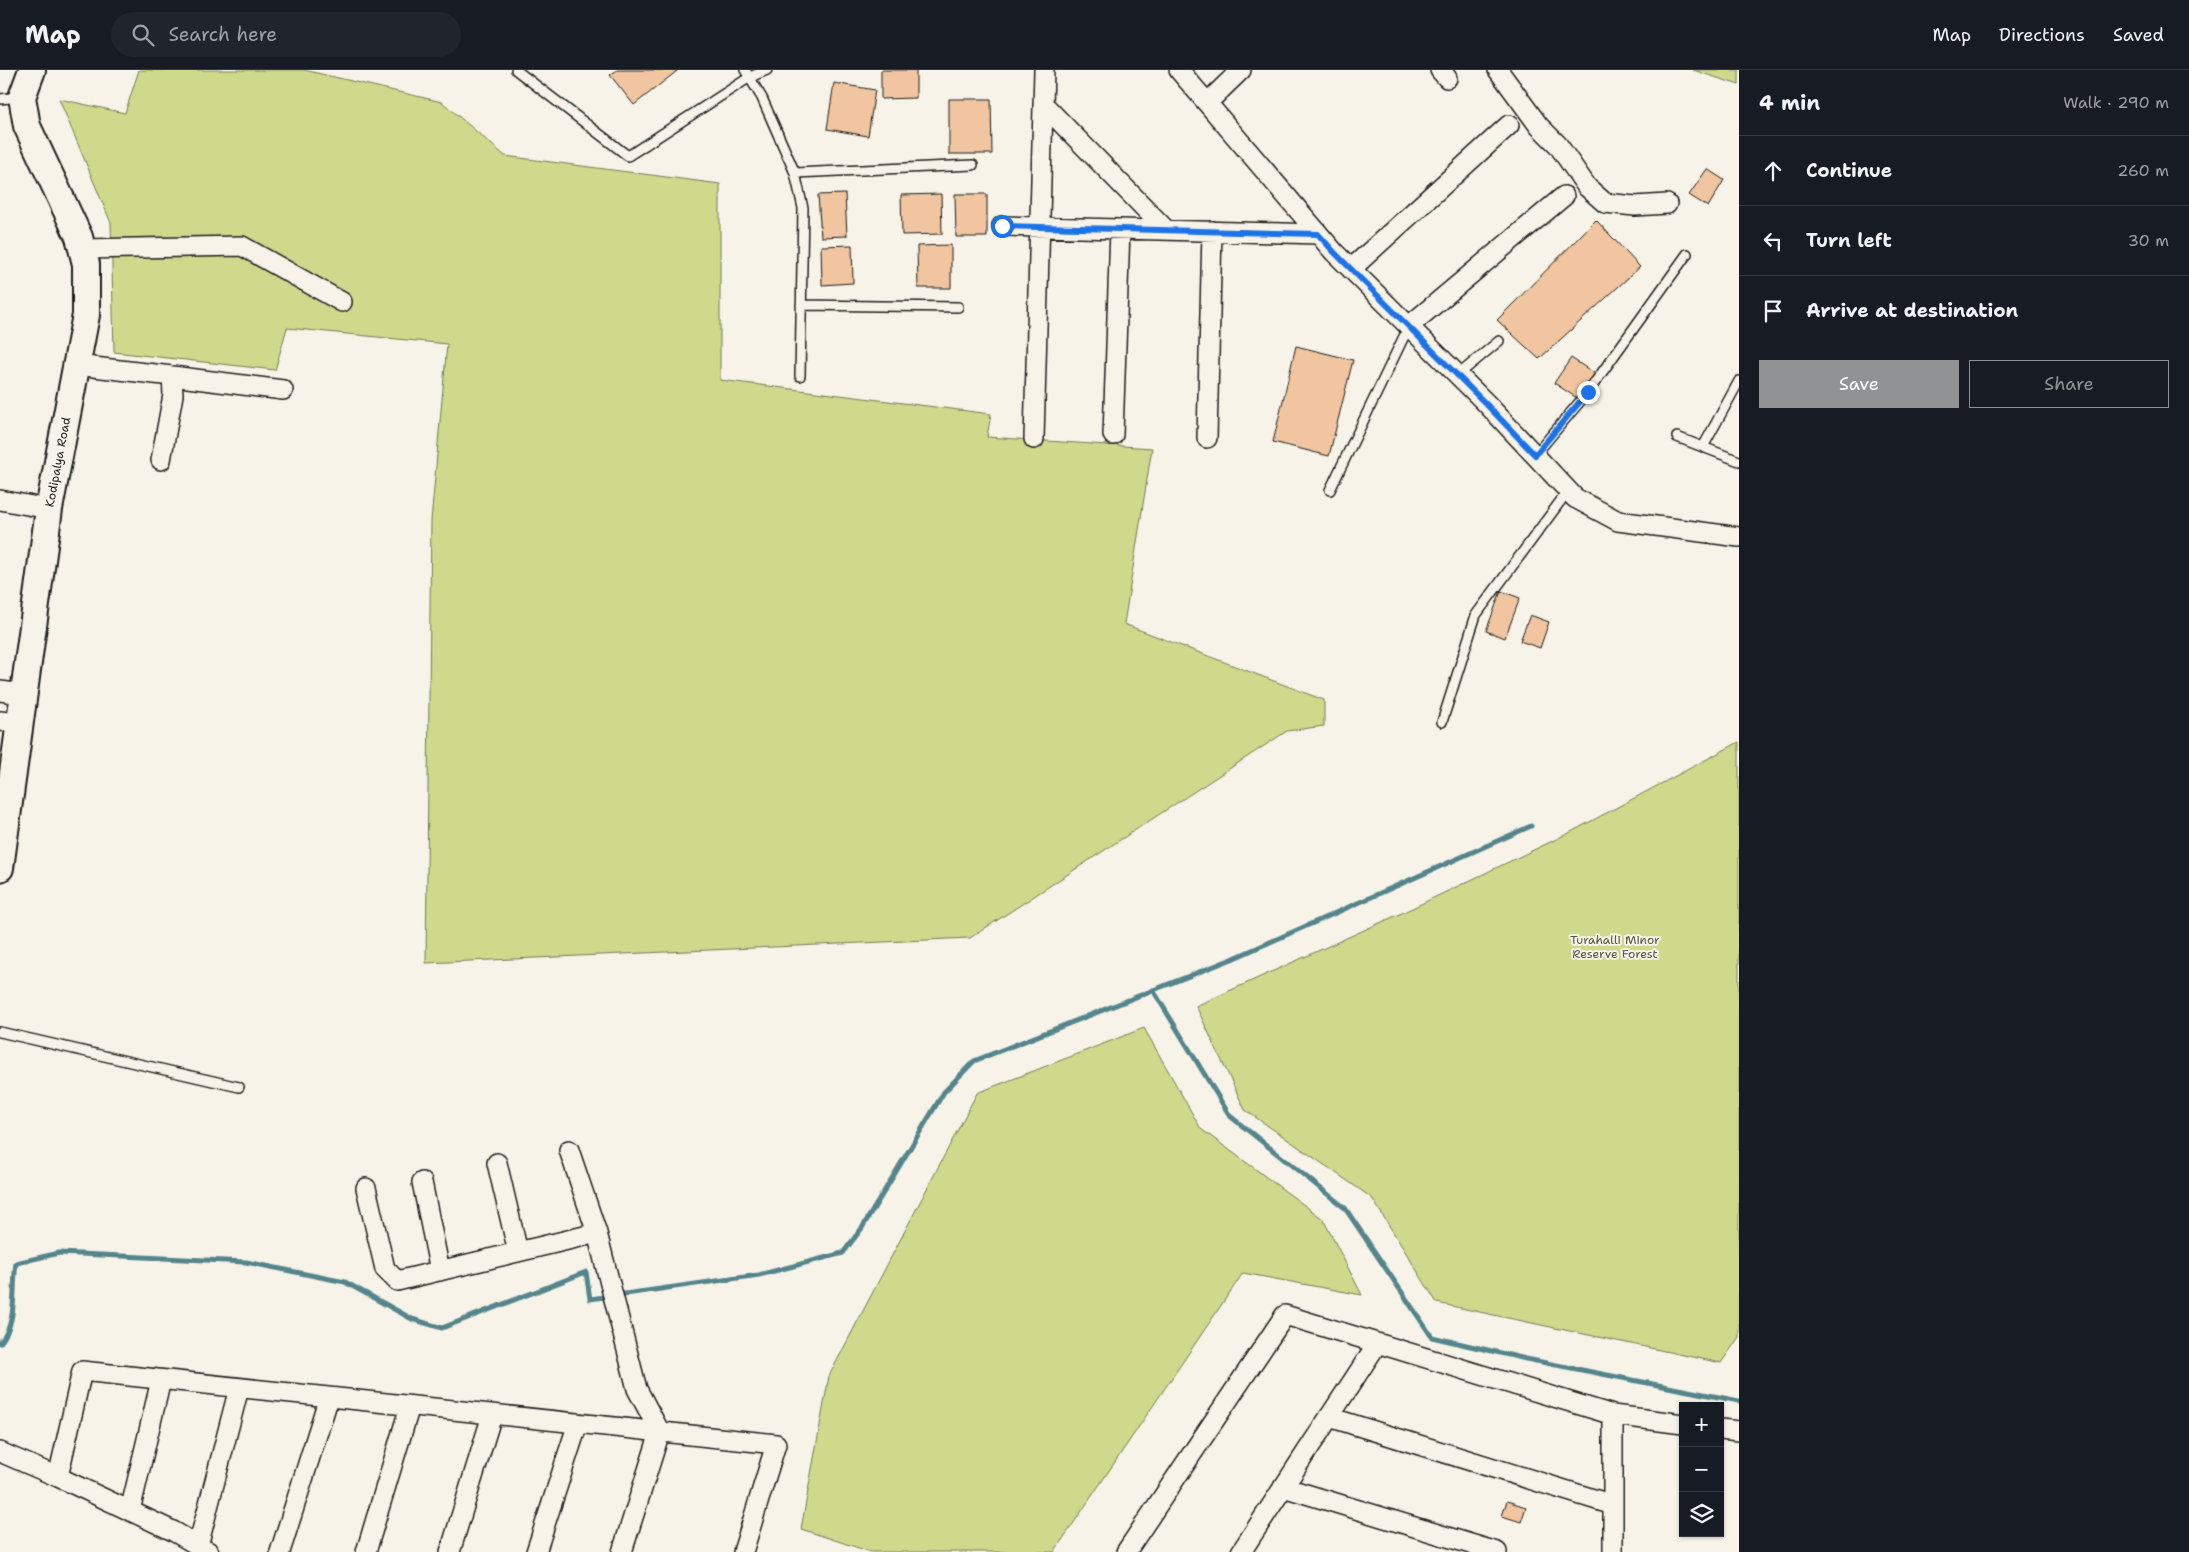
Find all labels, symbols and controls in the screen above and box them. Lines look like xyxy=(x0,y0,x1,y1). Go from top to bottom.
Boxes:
search box xyxy=(111,12,461,57)
text: Map xyxy=(25,19,81,51)
icon: search xyxy=(129,21,157,49)
text: Search here xyxy=(169,22,277,47)
text: Map xyxy=(1933,23,1971,47)
text: Directions xyxy=(1999,23,2085,47)
text: Saved xyxy=(2113,23,2164,47)
text: 4 min xyxy=(1759,89,1820,117)
text: Walk · 290 m xyxy=(2063,92,2169,113)
icon: ahead xyxy=(1759,157,1787,185)
text: Continue xyxy=(1806,158,1892,183)
text: 260 m xyxy=(2117,160,2169,181)
route start xyxy=(991,215,1014,238)
icon: left xyxy=(1759,227,1787,255)
text: Turn left xyxy=(1806,228,1892,253)
text: 30 m xyxy=(2128,230,2169,251)
icon: arrive xyxy=(1759,297,1787,325)
text: Arrive at destination xyxy=(1806,298,2018,323)
button: Save xyxy=(1759,360,1959,408)
button: Share xyxy=(1969,360,2169,408)
route end xyxy=(1577,381,1600,404)
street label: Kodipalya Road xyxy=(42,415,74,509)
park label: Turahalli Minor Reserve Forest xyxy=(1570,932,1660,962)
map controls xyxy=(1679,1402,1724,1537)
button: + xyxy=(1679,1402,1724,1447)
button: − xyxy=(1679,1447,1724,1492)
button: layers xyxy=(1679,1492,1724,1537)

